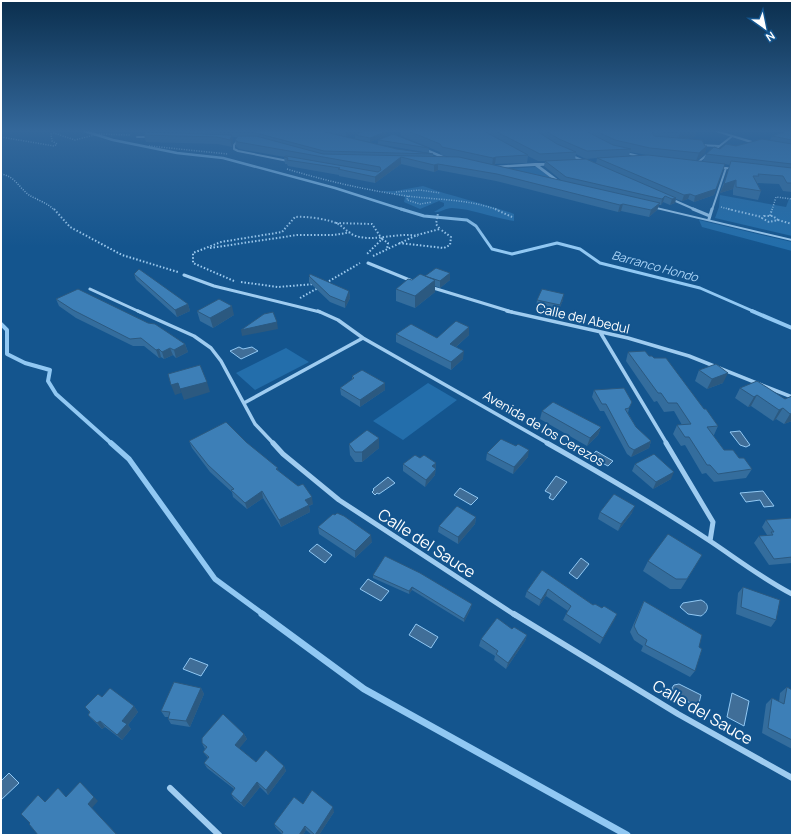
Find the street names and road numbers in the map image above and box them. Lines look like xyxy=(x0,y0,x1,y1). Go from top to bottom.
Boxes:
street label: Calle del Abedul xyxy=(534,298,632,338)
street label: Avenida de los Cerezos xyxy=(480,386,608,470)
street label: Calle del Sauce xyxy=(374,503,480,583)
street label: Calle del Sauce xyxy=(649,674,757,750)

